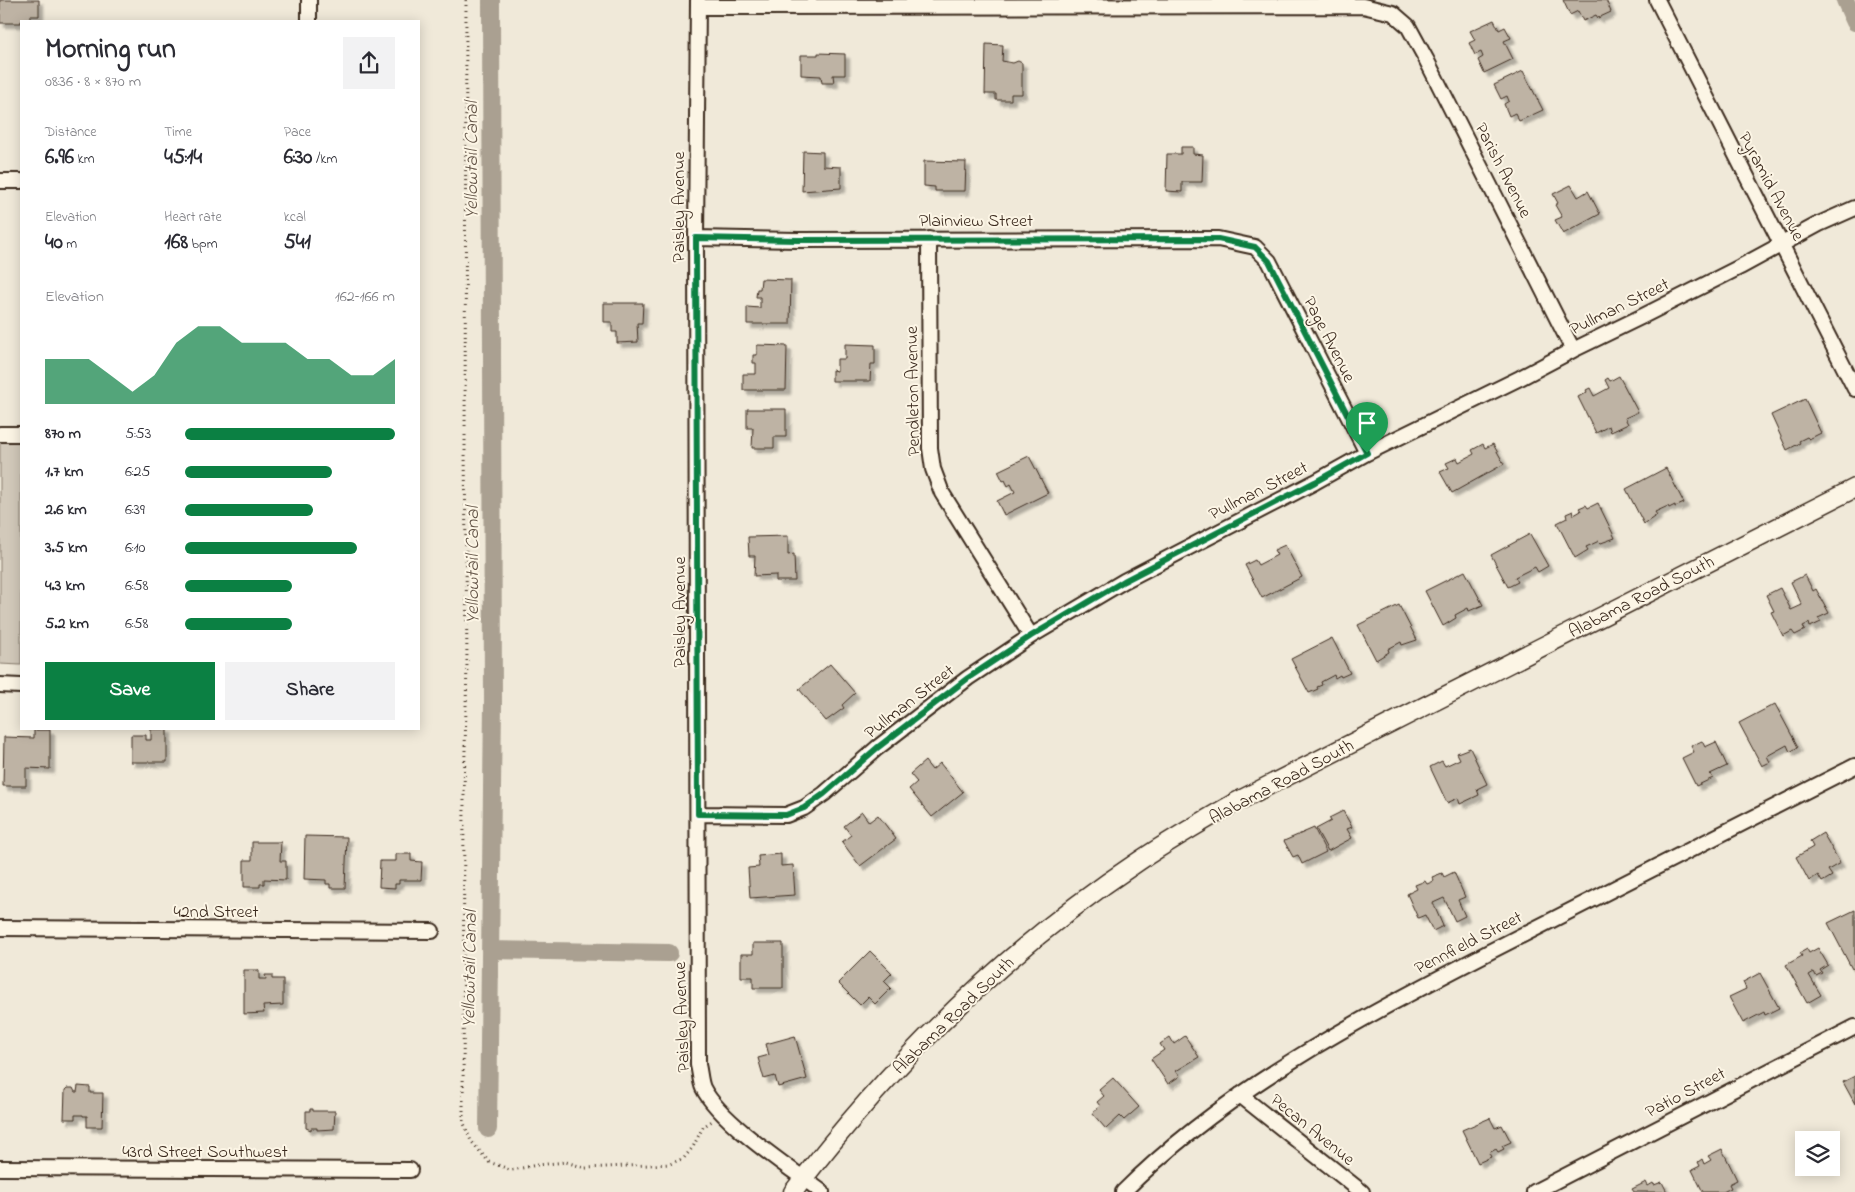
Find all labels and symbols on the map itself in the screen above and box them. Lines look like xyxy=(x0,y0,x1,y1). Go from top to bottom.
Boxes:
water label: Yellowtail Canal xyxy=(459,98,486,219)
street label: Parish Avenue xyxy=(1467,119,1538,224)
street label: Pyramid Avenue xyxy=(1731,128,1810,247)
street label: Paisley Avenue xyxy=(667,151,693,262)
street label: Plainview Street xyxy=(919,209,1033,235)
street label: Pullman Street xyxy=(1566,272,1674,343)
street label: Page Avenue xyxy=(1295,292,1361,389)
street label: Pendleton Avenue xyxy=(900,325,928,456)
pin xyxy=(1346,402,1388,453)
street label: Pullman Street xyxy=(1205,456,1313,528)
water label: Yellowtail Canal xyxy=(460,503,487,624)
street label: Alabama Road South xyxy=(1564,550,1719,646)
street label: Paisley Avenue xyxy=(668,556,694,667)
street label: Pullman Street xyxy=(860,659,961,746)
street label: Alabama Road South xyxy=(1205,734,1359,832)
street label: 42nd Street xyxy=(173,900,259,926)
street label: Pennfield Street xyxy=(1411,905,1527,982)
water label: Yellowtail Canal xyxy=(456,907,485,1028)
street label: Alabama Road South xyxy=(888,951,1021,1082)
street label: Paisley Avenue xyxy=(668,960,698,1073)
street label: Patio Street xyxy=(1641,1062,1731,1126)
street label: Pecan Avenue xyxy=(1264,1088,1360,1173)
street label: 43rd Street Southwest xyxy=(122,1140,288,1166)

